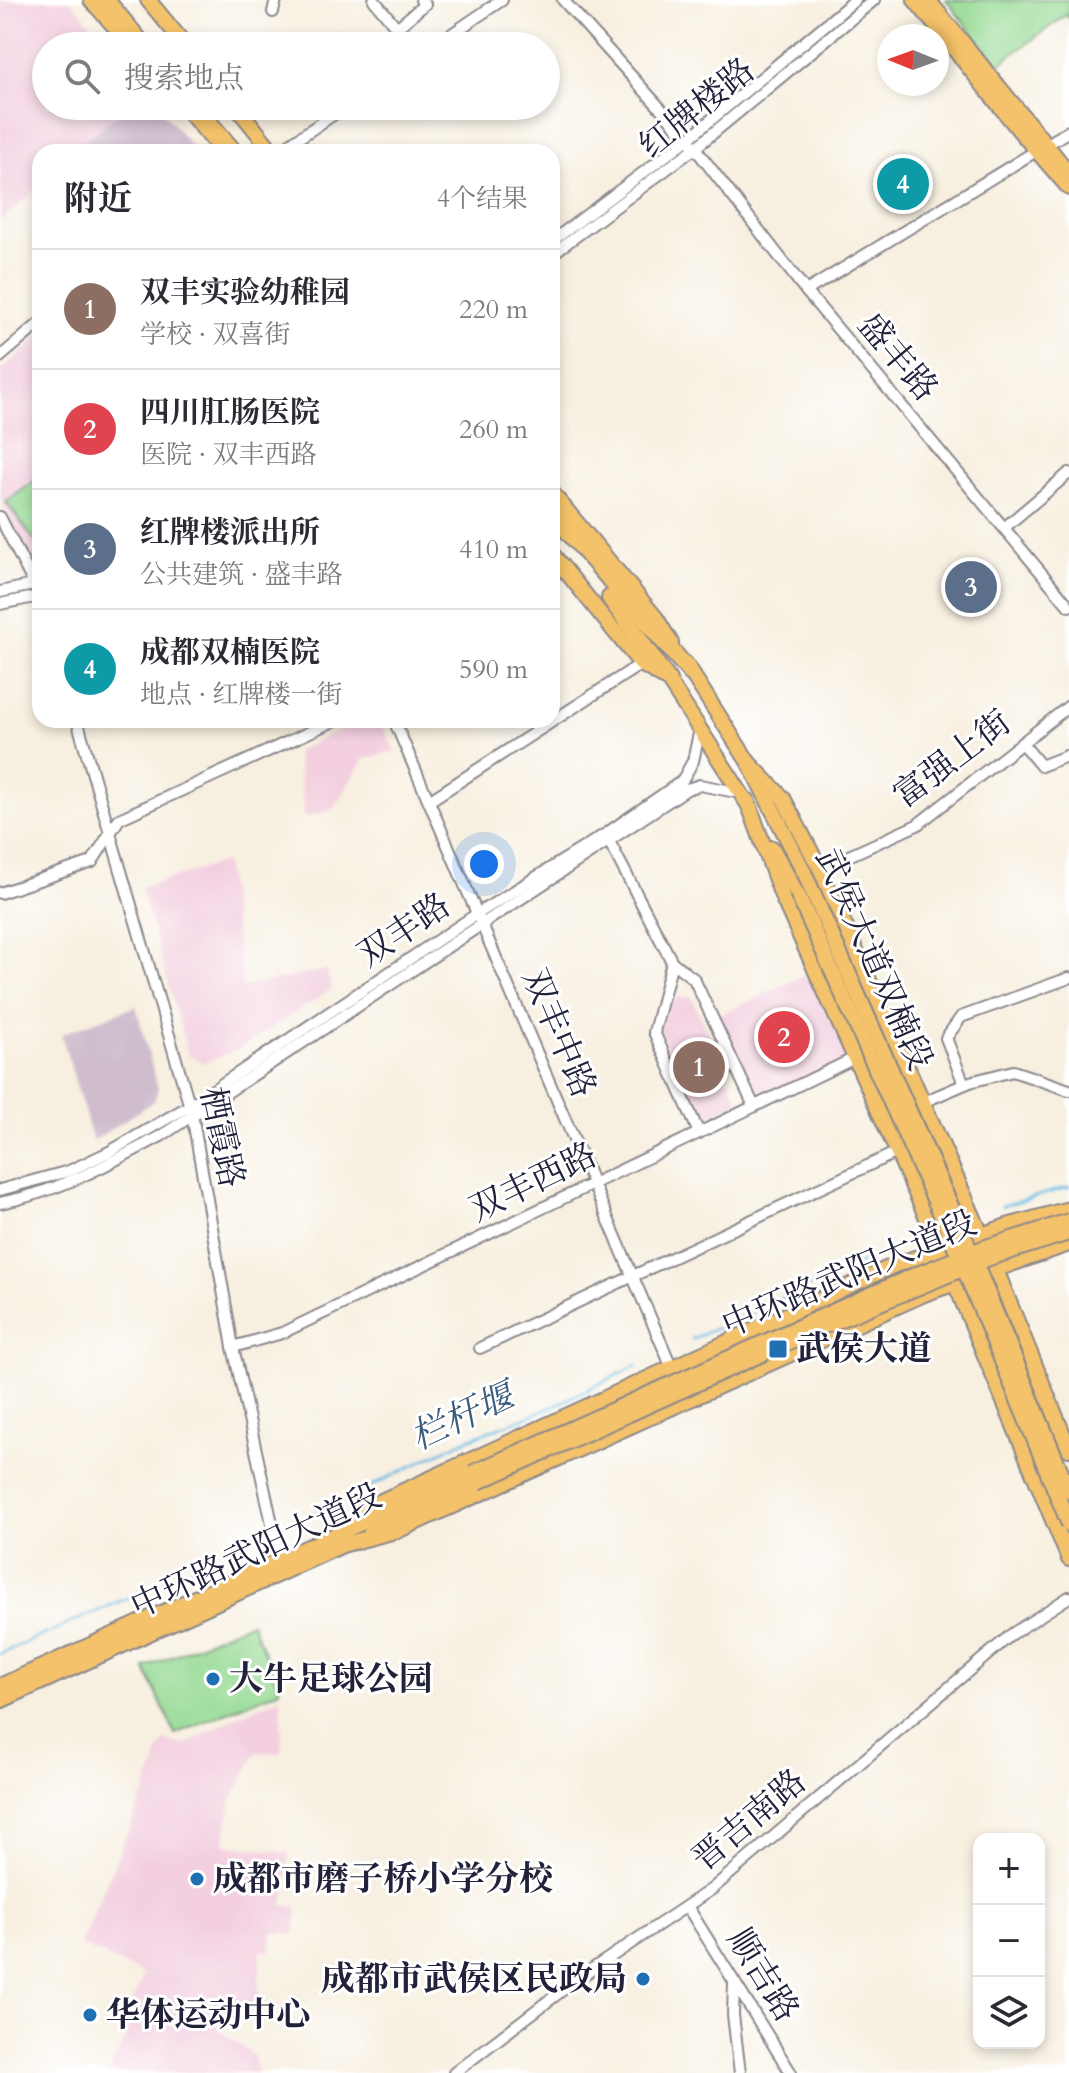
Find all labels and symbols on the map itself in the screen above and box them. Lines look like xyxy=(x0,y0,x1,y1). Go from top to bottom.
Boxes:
north arrow xyxy=(877,24,949,96)
street label: 红牌楼路 xyxy=(630,47,764,169)
pin: 4 xyxy=(877,154,929,214)
street label: 盛丰路 xyxy=(848,303,948,411)
pin: 3 xyxy=(945,557,997,617)
street label: 富强上街 xyxy=(884,700,1020,818)
street label: 武侯大道双楠段 xyxy=(805,841,943,1077)
your location xyxy=(464,844,504,884)
street label: 双丰路 xyxy=(349,882,459,978)
street label: 双丰中路 xyxy=(511,961,607,1105)
pin: 2 xyxy=(758,1007,810,1067)
pin: 1 xyxy=(673,1037,725,1097)
street label: 栖霞路 xyxy=(189,1082,255,1192)
street label: 双丰西路 xyxy=(462,1132,604,1232)
street label: 中环路武阳大道段 xyxy=(715,1200,983,1348)
place label: 武侯大道 xyxy=(796,1326,932,1372)
marker: 武侯大道 xyxy=(767,1338,789,1360)
water label: 栏杆堰 xyxy=(403,1369,527,1462)
street label: 中环路武阳大道段 xyxy=(123,1473,389,1629)
place label: 大牛足球公园 xyxy=(229,1656,433,1702)
marker: 大牛足球公园 xyxy=(204,1670,222,1688)
street label: 晋吉南路 xyxy=(682,1759,816,1881)
place label: 成都市磨子桥小学分校 xyxy=(213,1856,553,1902)
marker: 成都市磨子桥小学分校 xyxy=(188,1870,206,1888)
street label: 顺吉路 xyxy=(716,1920,810,2030)
place label: 成都市武侯区民政局 xyxy=(321,1956,627,2002)
marker: 成都市武侯区民政局 xyxy=(634,1970,652,1988)
place label: 华体运动中心 xyxy=(106,1992,310,2038)
marker: 华体运动中心 xyxy=(81,2006,99,2024)

